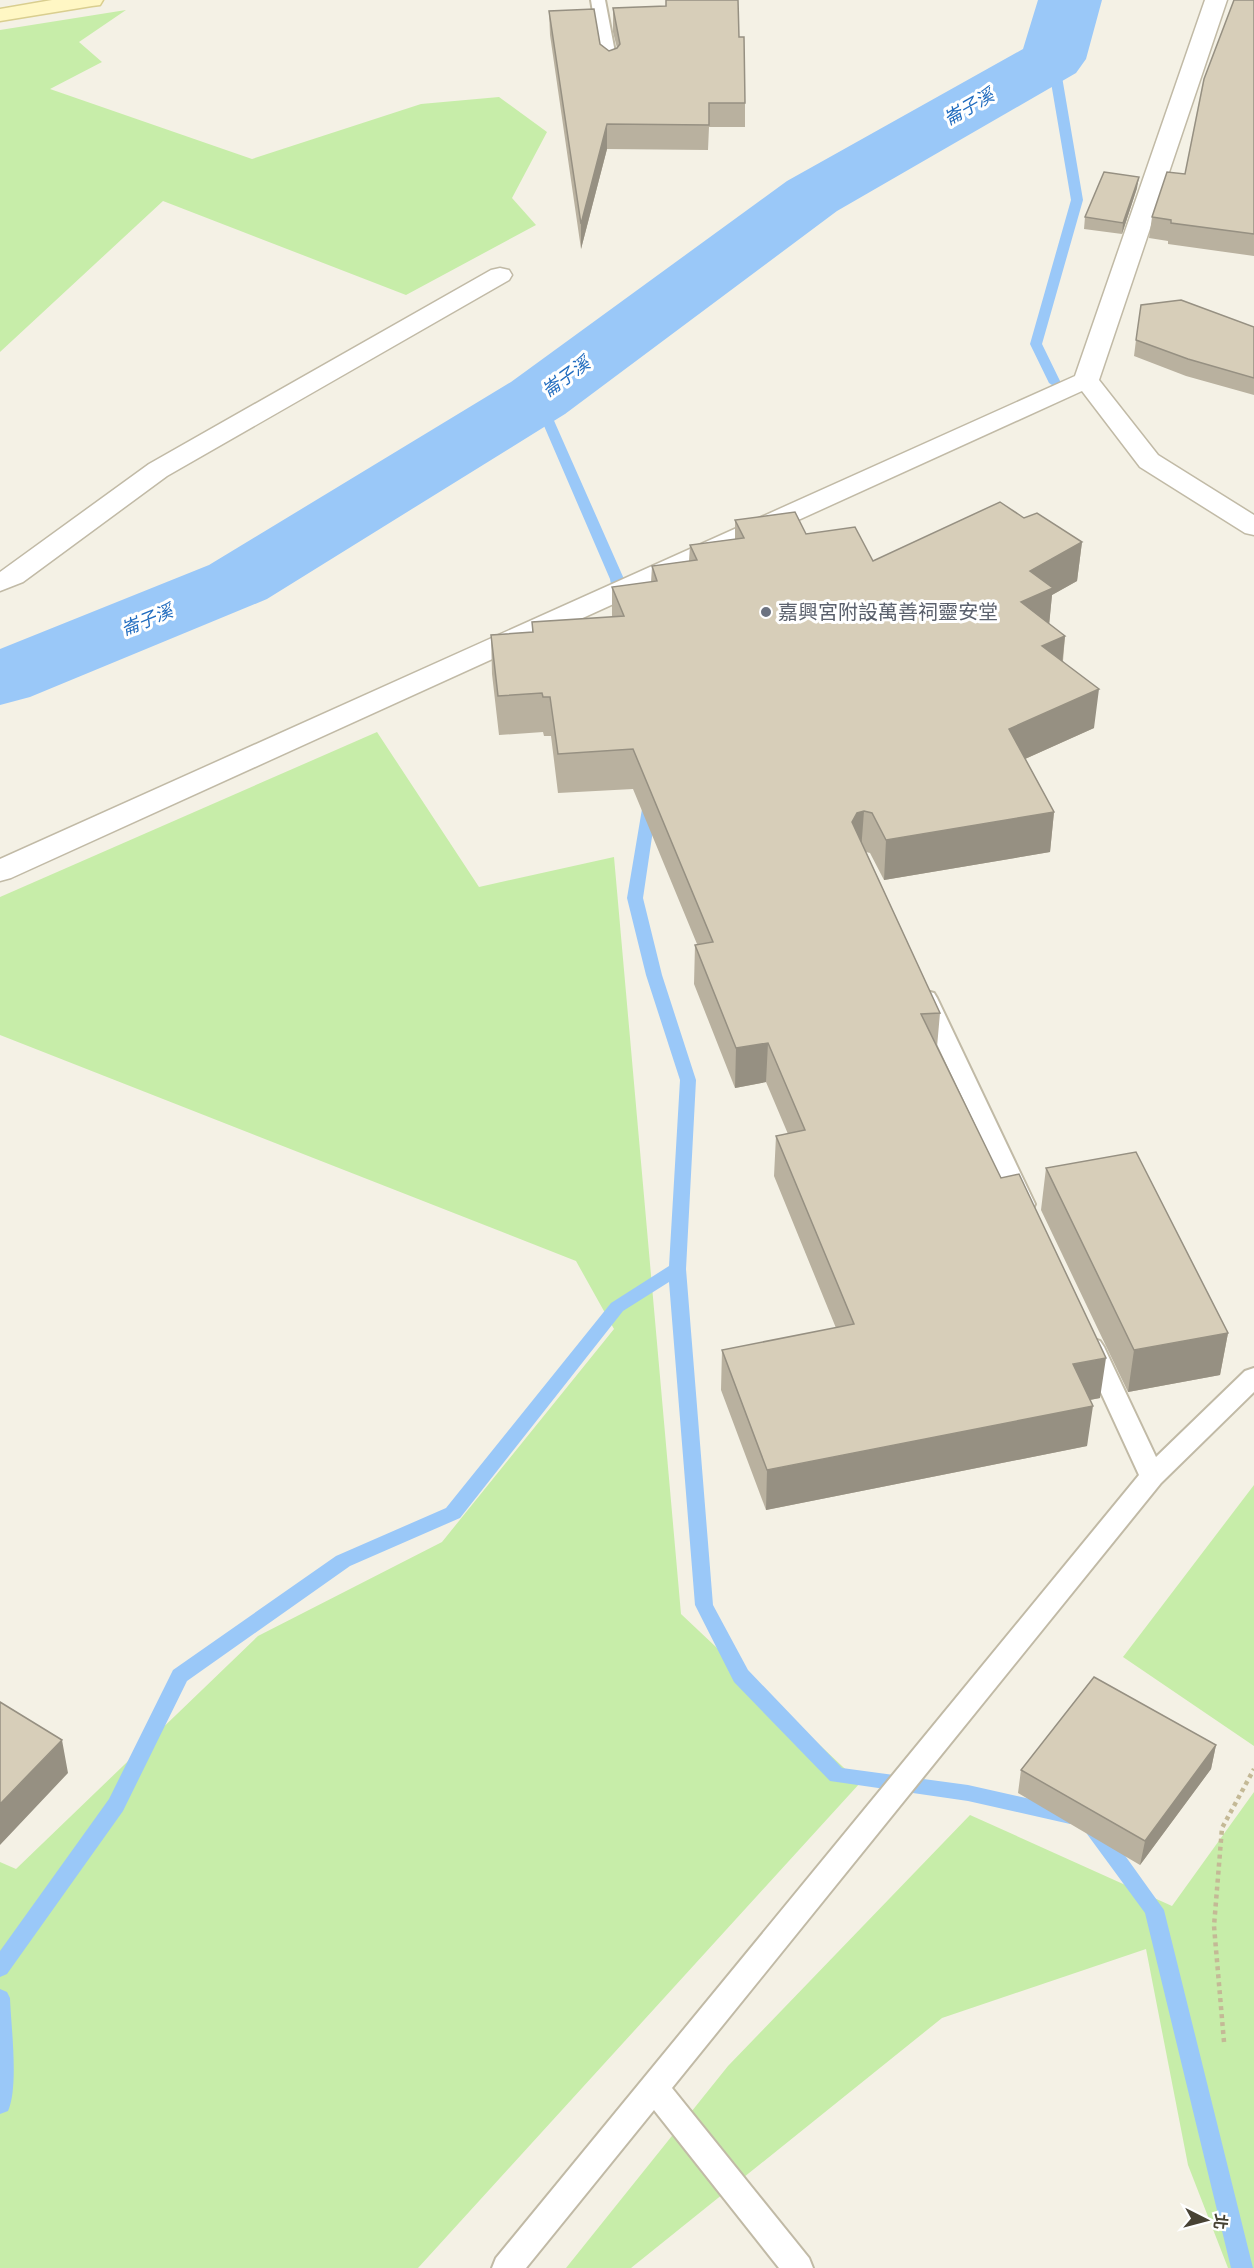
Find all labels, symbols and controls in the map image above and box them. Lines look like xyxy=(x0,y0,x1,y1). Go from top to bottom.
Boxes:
water label: 崙子溪 xyxy=(941,83,1000,130)
water label: 崙子溪 xyxy=(538,351,597,402)
water label: 崙子溪 xyxy=(118,599,179,640)
place label: 嘉興宮附設萬善祠靈安堂 xyxy=(778,601,998,625)
marker: 嘉興宮附設萬善祠靈安堂 xyxy=(759,605,773,619)
north arrow xyxy=(1176,2190,1236,2250)
text: 北 xyxy=(1209,2212,1230,2230)

